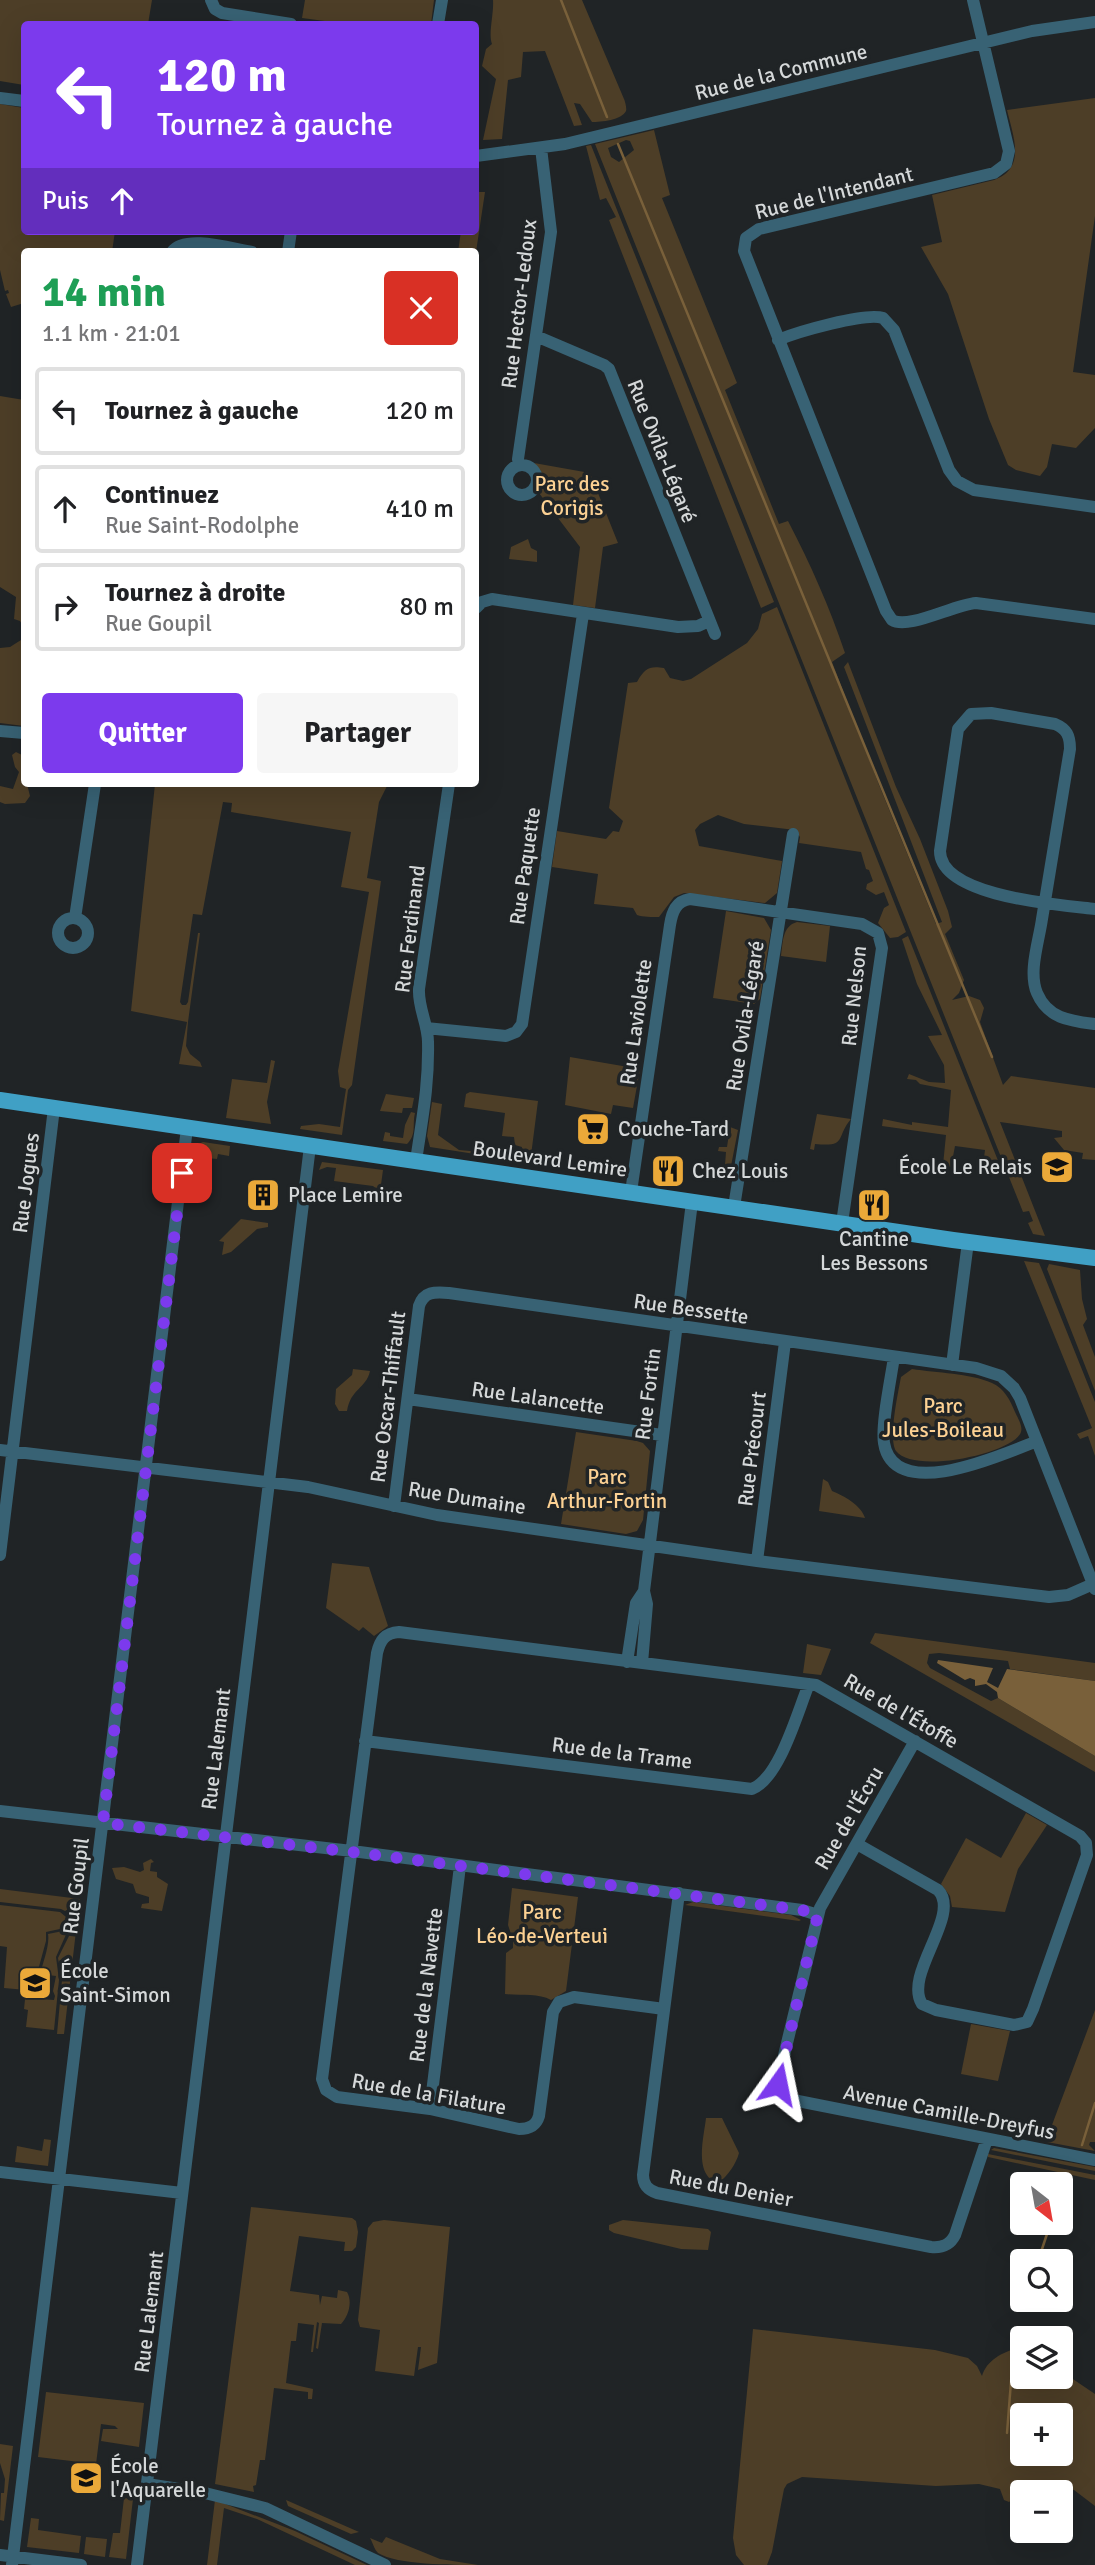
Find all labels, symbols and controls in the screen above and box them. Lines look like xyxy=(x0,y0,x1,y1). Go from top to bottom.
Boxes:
street label: Rue de la Commune xyxy=(692,38,870,106)
text: 120 m xyxy=(157,45,287,105)
icon: left xyxy=(42,49,133,140)
text: Tournez à gauche xyxy=(157,105,393,144)
street label: Rue de l'Intendant xyxy=(752,161,916,225)
icon: ahead xyxy=(103,182,141,220)
text: Puis xyxy=(42,185,89,217)
street label: Rue Hector-Ledoux xyxy=(496,217,542,390)
text: 14 min xyxy=(42,267,166,318)
button: close xyxy=(384,271,458,345)
text: 1.1 km · 21:01 xyxy=(42,319,181,348)
street label: Rue Ovila-Légaré xyxy=(621,376,703,526)
icon: left xyxy=(46,392,84,430)
text: Tournez à gauche xyxy=(105,395,299,427)
text: 120 m xyxy=(385,395,454,427)
park label: Parc des Corigis xyxy=(535,471,609,521)
text: Continuez xyxy=(105,479,219,511)
icon: ahead xyxy=(46,490,84,528)
text: 410 m xyxy=(385,493,454,525)
text: Rue Saint-Rodolphe xyxy=(105,511,299,540)
text: Tournez à droite xyxy=(105,577,285,609)
icon: right xyxy=(46,588,84,626)
text: 80 m xyxy=(399,591,454,623)
text: Rue Goupil xyxy=(105,609,212,638)
button: Quitter xyxy=(42,693,243,773)
button: Partager xyxy=(257,693,458,773)
street label: Rue Paquette xyxy=(504,805,546,927)
street label: Rue Ferdinand xyxy=(389,864,431,994)
street label: Rue Ovila-Légaré xyxy=(720,939,770,1093)
street label: Rue Nelson xyxy=(836,944,872,1048)
street label: Rue Laviolette xyxy=(614,957,658,1087)
supermarket icon: Couche-Tard xyxy=(574,1110,612,1148)
place label: Couche-Tard xyxy=(618,1116,729,1142)
street label: Rue Jogues xyxy=(7,1131,45,1235)
street label: Boulevard Lemire xyxy=(471,1135,629,1183)
pin xyxy=(152,1143,212,1203)
school or university icon: École Le Relais xyxy=(1038,1148,1076,1186)
restaurant icon: Chez Louis xyxy=(649,1152,687,1190)
icon: arrive xyxy=(163,1154,201,1192)
place label: École Le Relais xyxy=(898,1154,1032,1180)
place label: Chez Louis xyxy=(692,1158,788,1184)
building icon: Place Lemire xyxy=(244,1176,282,1214)
place label: Place Lemire xyxy=(288,1182,403,1208)
restaurant icon: Cantine Les Bessons xyxy=(855,1186,893,1224)
place label: Cantine Les Bessons xyxy=(820,1226,928,1276)
street label: Rue Bessette xyxy=(632,1288,750,1330)
street label: Rue Oscar-Thiffault xyxy=(365,1310,411,1484)
street label: Rue Fortin xyxy=(629,1346,667,1442)
street label: Rue Lalancette xyxy=(470,1376,606,1420)
street label: Rue Précourt xyxy=(732,1390,772,1508)
park label: Parc Jules-Boileau xyxy=(882,1393,1004,1443)
park label: Parc Arthur-Fortin xyxy=(547,1464,667,1514)
street label: Rue Dumaine xyxy=(406,1476,528,1520)
street label: Rue de l'Étoffe xyxy=(839,1668,963,1754)
street label: Rue Lalemant xyxy=(196,1686,236,1812)
street label: Rue de la Trame xyxy=(550,1731,694,1775)
street label: Rue de l'Écru xyxy=(809,1761,889,1875)
street label: Rue Goupil xyxy=(57,1836,95,1936)
park label: Parc Léo-de-Verteui xyxy=(476,1899,608,1949)
street label: Rue de la Navette xyxy=(404,1906,448,2064)
place label: École Saint-Simon xyxy=(60,1958,171,2008)
school or university icon: École Saint-Simon xyxy=(16,1964,54,2002)
position arrow xyxy=(741,2047,815,2121)
street label: Rue de la Filature xyxy=(350,2068,508,2120)
street label: Avenue Camille-Dreyfus xyxy=(841,2079,1057,2145)
street label: Rue du Denier xyxy=(667,2163,795,2213)
north arrow xyxy=(1010,2172,1073,2235)
map controls xyxy=(1010,2172,1073,2543)
street label: Rue Lalemant xyxy=(129,2249,169,2375)
button: search xyxy=(1010,2249,1073,2312)
button: layers xyxy=(1010,2326,1073,2389)
button: + xyxy=(1010,2403,1073,2466)
place label: École l'Aquarelle xyxy=(110,2453,206,2503)
school or university icon: École l'Aquarelle xyxy=(67,2459,105,2497)
button: − xyxy=(1010,2480,1073,2543)

